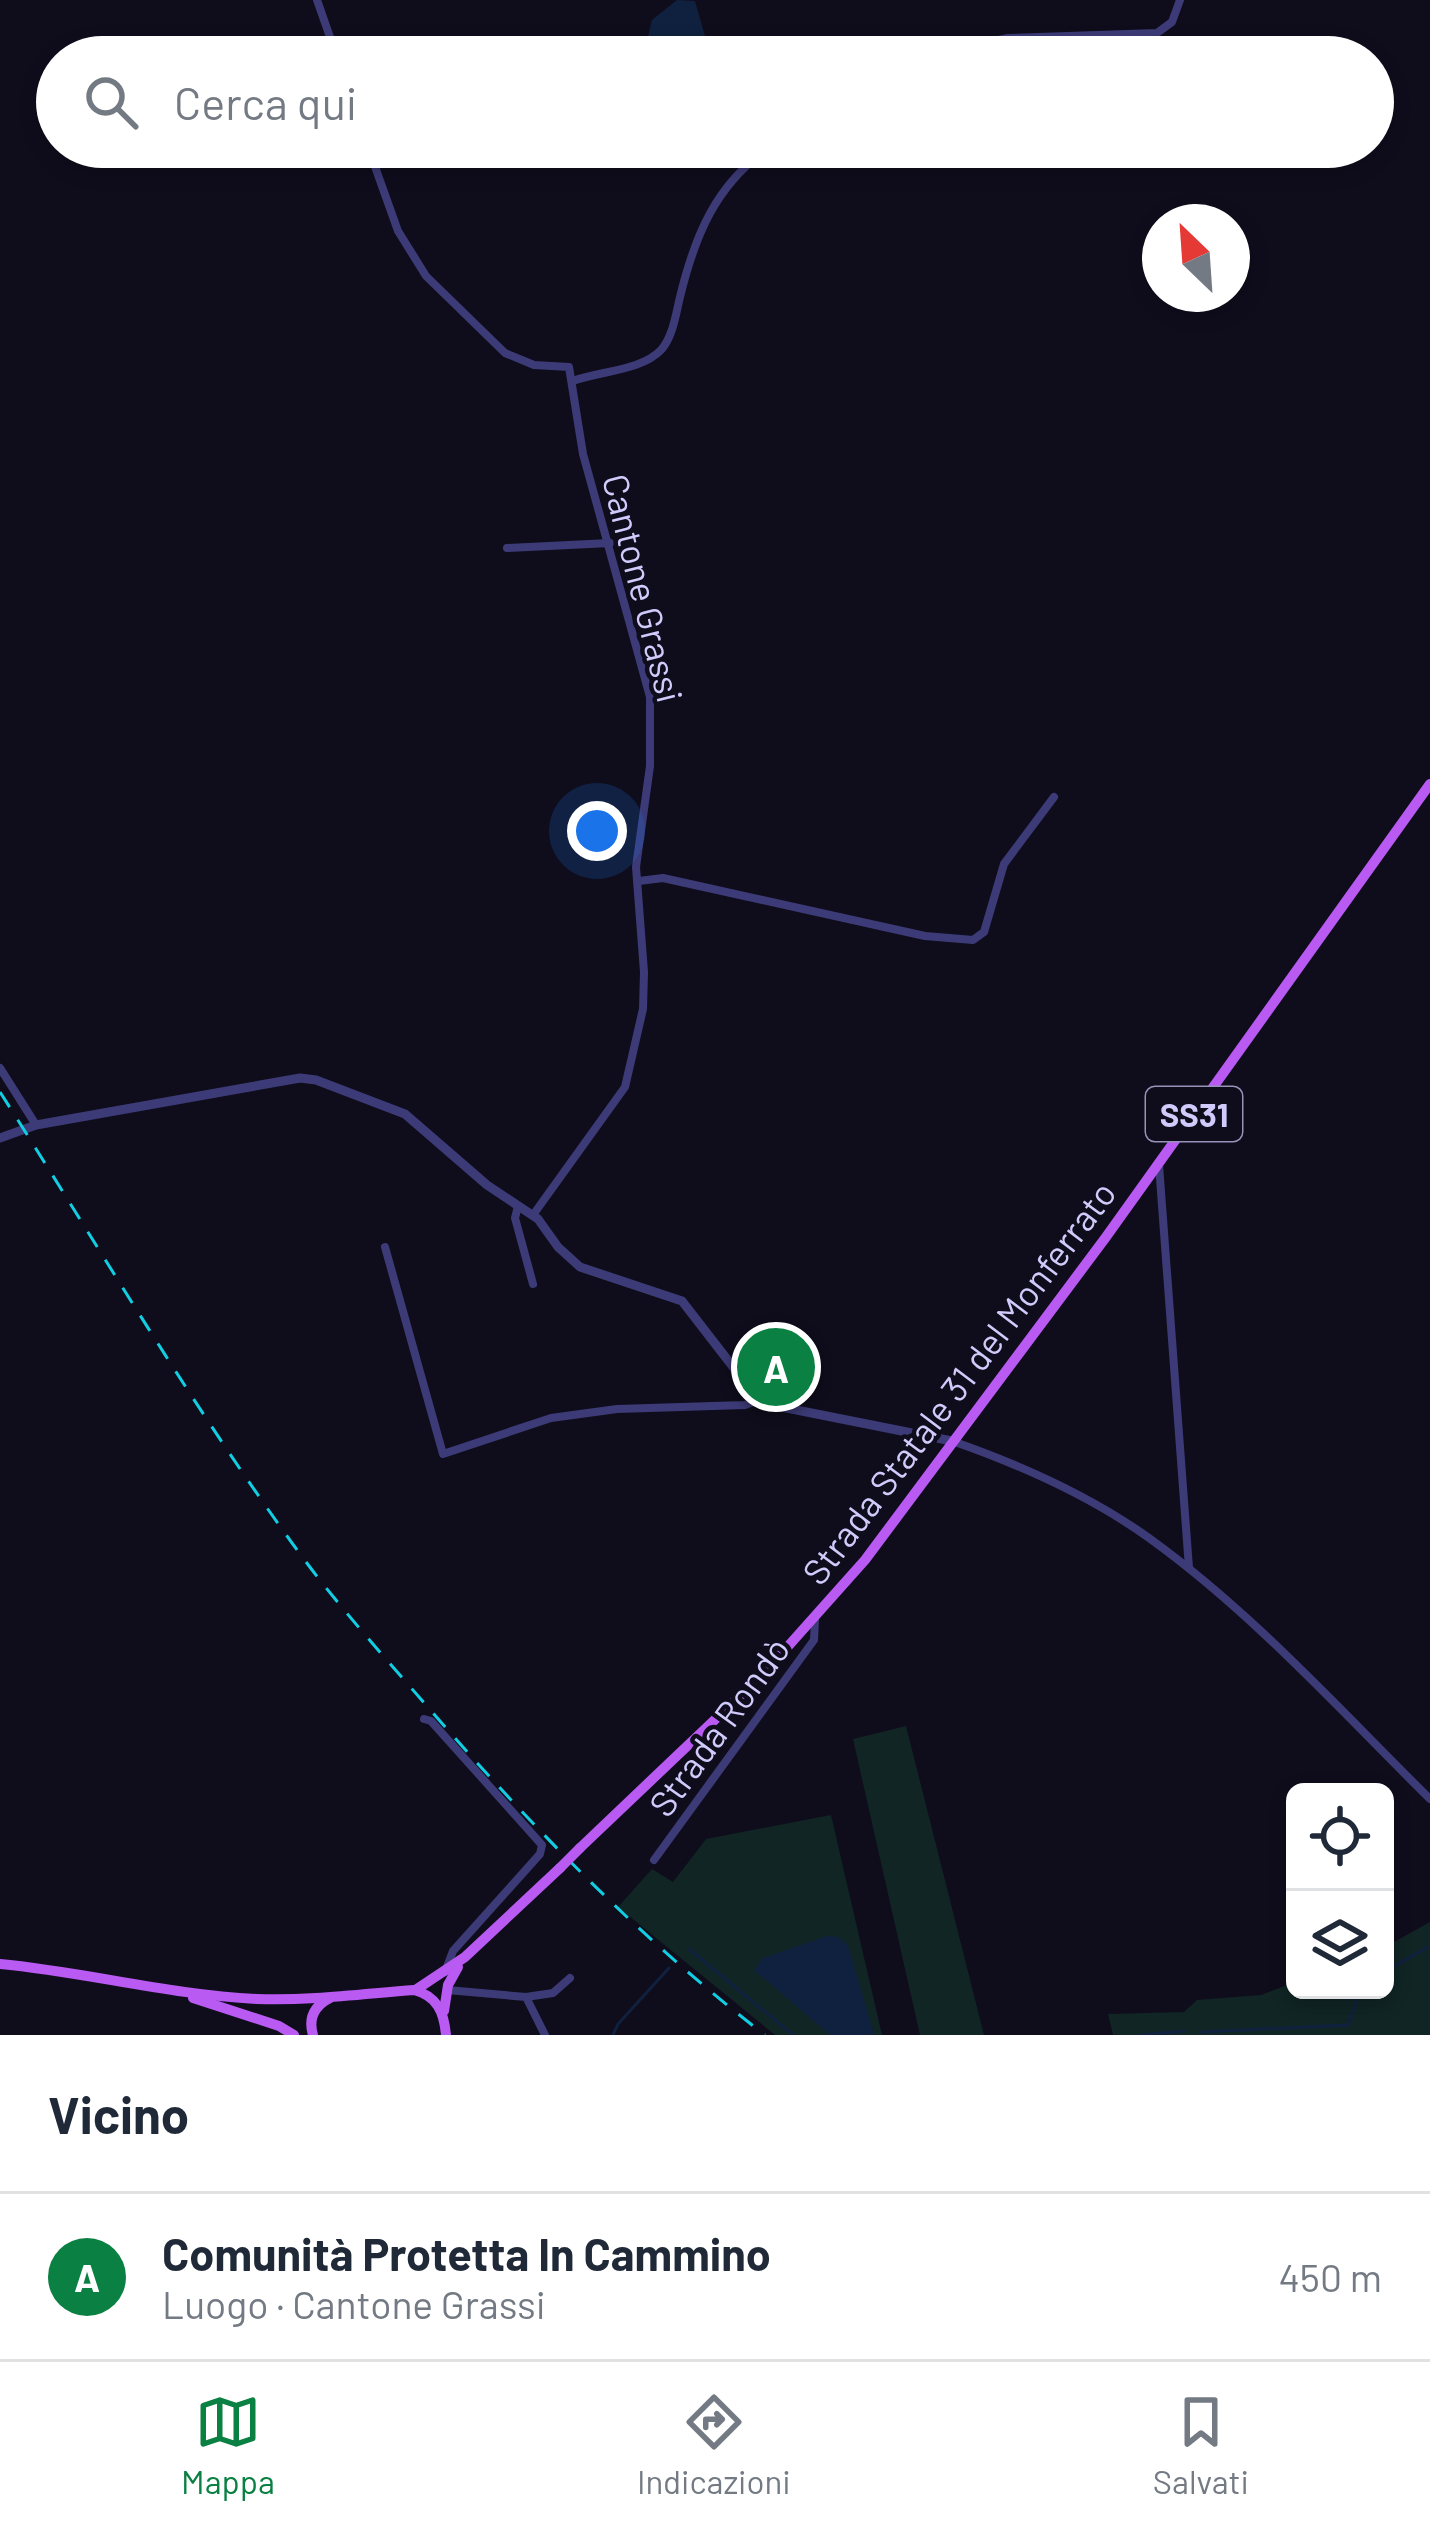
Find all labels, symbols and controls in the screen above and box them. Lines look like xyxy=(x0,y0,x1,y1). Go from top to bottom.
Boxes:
search box xyxy=(36,36,1394,168)
icon: search xyxy=(78,69,144,135)
text: Cerca qui xyxy=(174,75,357,129)
north arrow xyxy=(1142,204,1250,312)
street label: Cantone Grassi xyxy=(595,469,693,707)
your location xyxy=(567,801,627,861)
road number: SS31 xyxy=(1146,1087,1242,1141)
street label: Strada Statale 31 del Monferrato xyxy=(792,1172,1124,1592)
pin: A xyxy=(737,1322,815,1412)
street label: Strada Rondò xyxy=(639,1628,797,1824)
map controls xyxy=(1286,1783,1394,1999)
button: locate xyxy=(1286,1783,1394,1891)
button: layers xyxy=(1286,1891,1394,1999)
text: Vicino xyxy=(48,2083,189,2144)
text: Comunità Protetta In Cammino xyxy=(162,2226,771,2280)
text: A xyxy=(74,2253,100,2300)
text: 450 m xyxy=(1278,2253,1382,2300)
text: Luogo · Cantone Grassi xyxy=(162,2280,546,2327)
tab: Mappa xyxy=(181,2389,275,2501)
tab: Indicazioni xyxy=(637,2389,791,2501)
tab: Salvati xyxy=(1153,2389,1249,2501)

